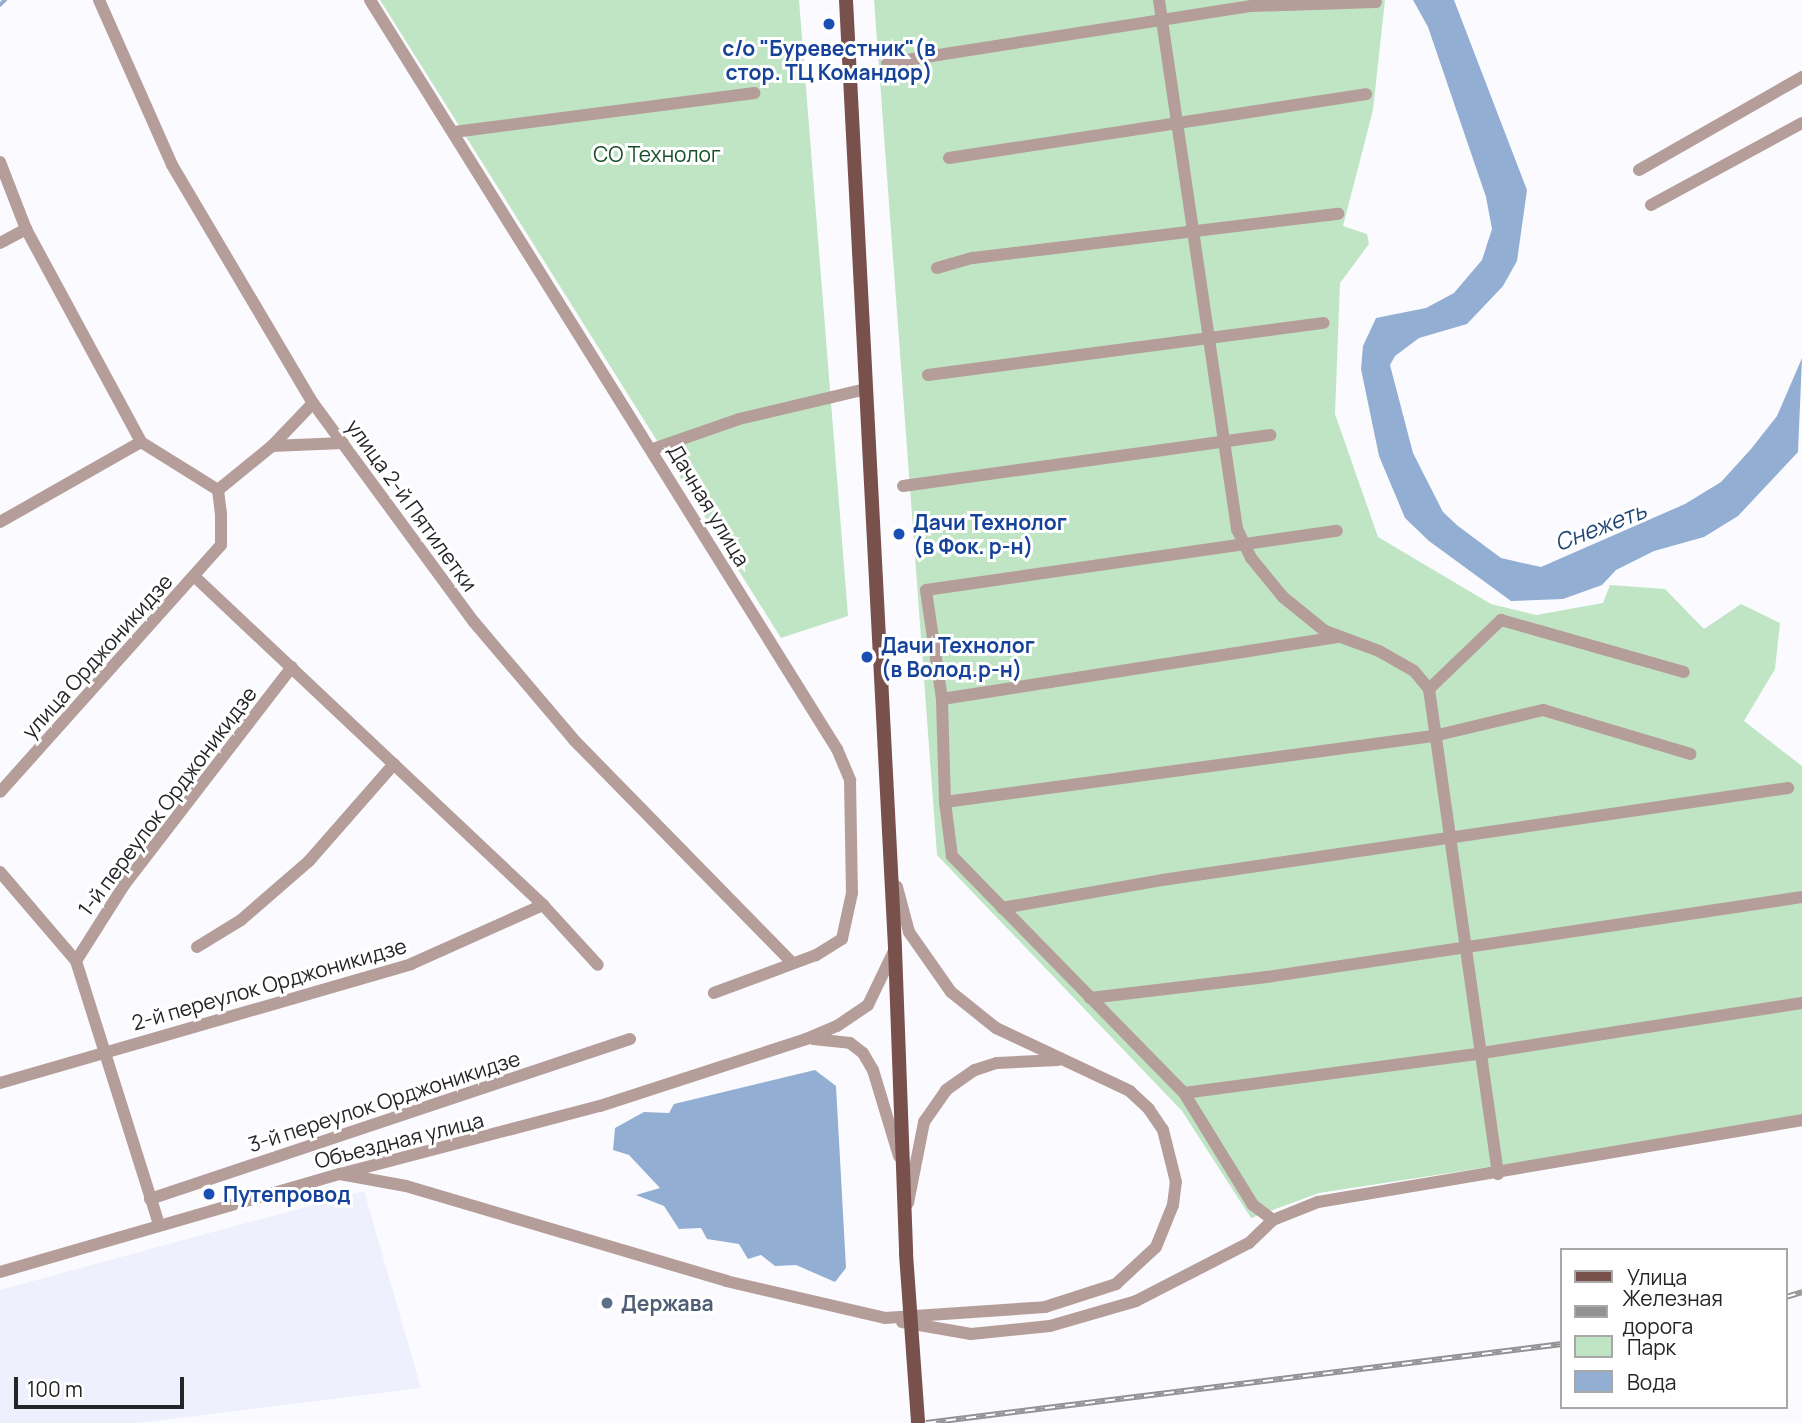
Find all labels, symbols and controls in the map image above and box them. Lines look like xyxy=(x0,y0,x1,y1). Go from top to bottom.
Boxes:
marker: с/о "Буревестник"(в стор. ТЦ Командор) xyxy=(821,16,837,32)
place label: с/о "Буревестник"(в стор. ТЦ Командор) xyxy=(722,35,936,85)
park label: СО Технолог xyxy=(593,141,721,167)
street label: улица 2-й Пятилетки xyxy=(341,414,483,596)
street label: Дачная улица xyxy=(663,439,755,571)
water label: Снежеть xyxy=(1550,496,1650,556)
place label: Дачи Технолог (в Фок. р-н) xyxy=(913,509,1067,559)
marker: Дачи Технолог (в Фок. р-н) xyxy=(891,526,907,542)
street label: улица Орджоникидзе xyxy=(17,569,177,743)
place label: Дачи Технолог (в Волод.р-н) xyxy=(881,632,1035,682)
marker: Дачи Технолог (в Волод.р-н) xyxy=(859,649,875,665)
street label: 1-й переулок Орджоникидзе xyxy=(72,681,262,921)
street label: 2-й переулок Орджоникидзе xyxy=(129,933,409,1035)
street label: 3-й переулок Орджоникидзе xyxy=(245,1045,523,1157)
street label: Объездная улица xyxy=(312,1107,486,1173)
place label: Путепровод xyxy=(223,1181,350,1207)
marker: Путепровод xyxy=(201,1186,217,1202)
legend xyxy=(1560,1248,1788,1409)
text: Улица xyxy=(1627,1263,1687,1291)
text: Железная дорога xyxy=(1622,1284,1723,1340)
place label: Держава xyxy=(621,1290,714,1316)
marker: Держава xyxy=(599,1295,615,1311)
text: Парк xyxy=(1627,1333,1676,1361)
scale bar xyxy=(18,1364,187,1408)
text: Вода xyxy=(1627,1368,1677,1396)
text: 100 m xyxy=(27,1375,83,1403)

